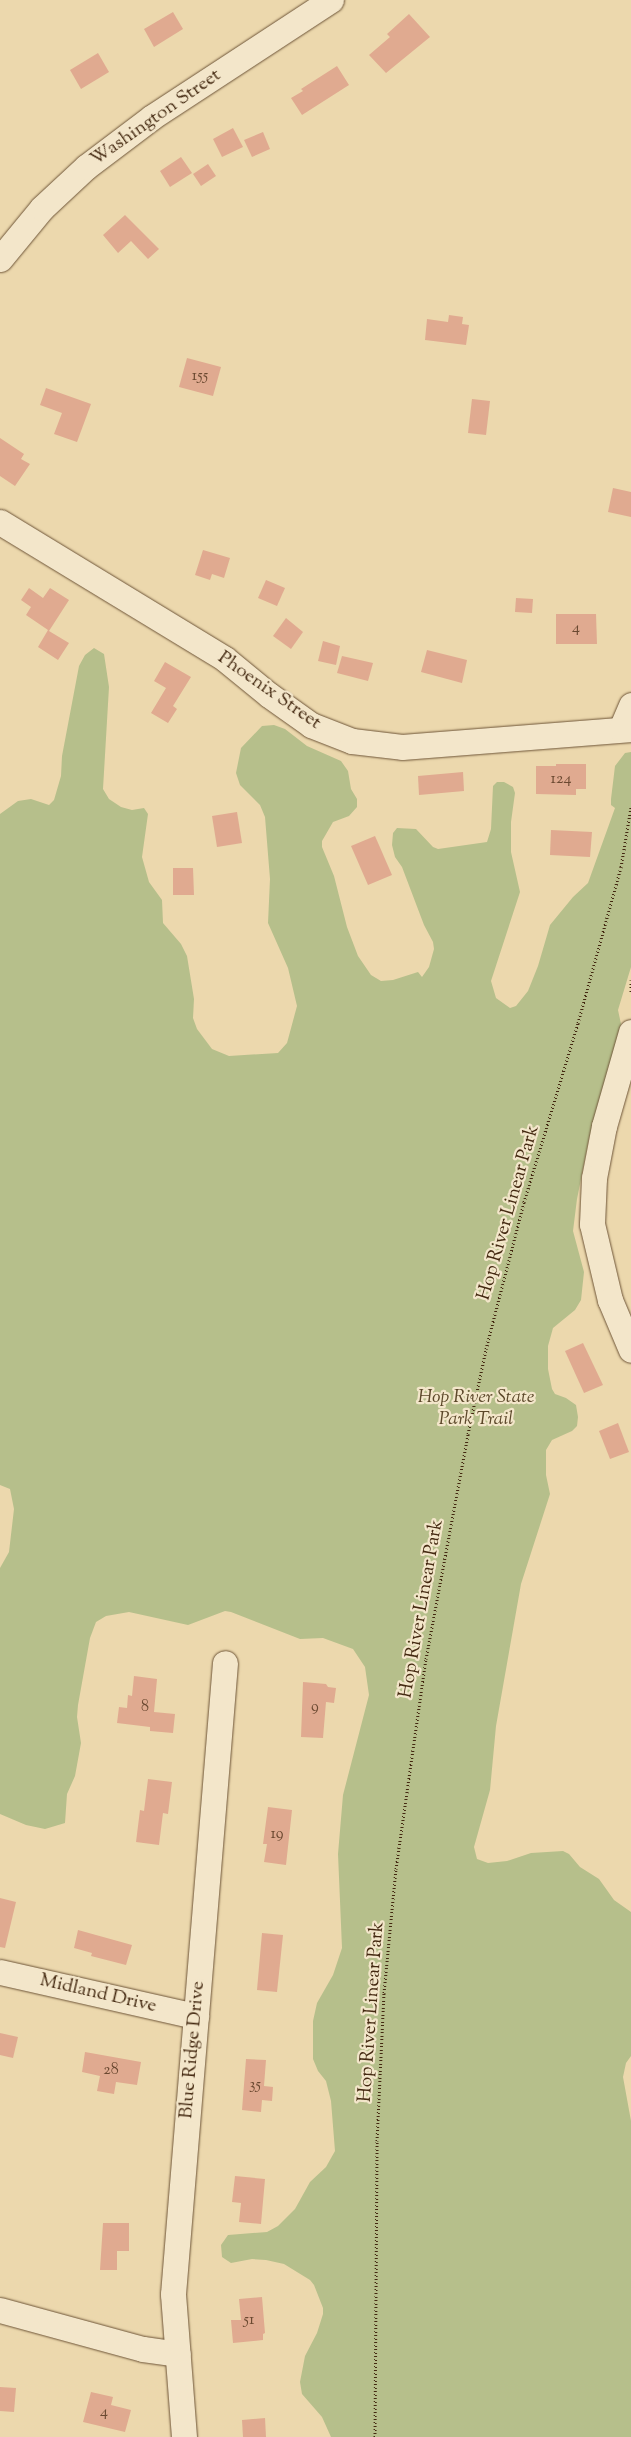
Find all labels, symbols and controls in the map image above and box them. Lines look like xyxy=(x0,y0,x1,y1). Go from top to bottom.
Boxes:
street label: Washington Street xyxy=(86,64,226,172)
house number: 155 xyxy=(192,367,208,387)
house number: 4 xyxy=(572,619,580,639)
street label: Phoenix Street xyxy=(213,647,325,735)
house number: 124 xyxy=(551,770,571,790)
street label: Hop River Linear Park xyxy=(473,1123,545,1303)
park label: Hop River State Park Trail xyxy=(418,1387,534,1431)
street label: Hop River Linear Park xyxy=(395,1518,449,1700)
house number: 8 xyxy=(141,1698,149,1718)
house number: 9 xyxy=(311,1698,319,1718)
house number: 19 xyxy=(270,1825,284,1845)
street label: Hop River Linear Park xyxy=(354,1921,390,2103)
street label: Midland Drive xyxy=(37,1969,159,2019)
street label: Blue Ridge Drive xyxy=(176,1980,210,2120)
house number: 28 xyxy=(103,2061,119,2081)
house number: 35 xyxy=(249,2076,261,2096)
house number: 51 xyxy=(244,2311,254,2331)
house number: 4 xyxy=(100,2403,108,2423)

